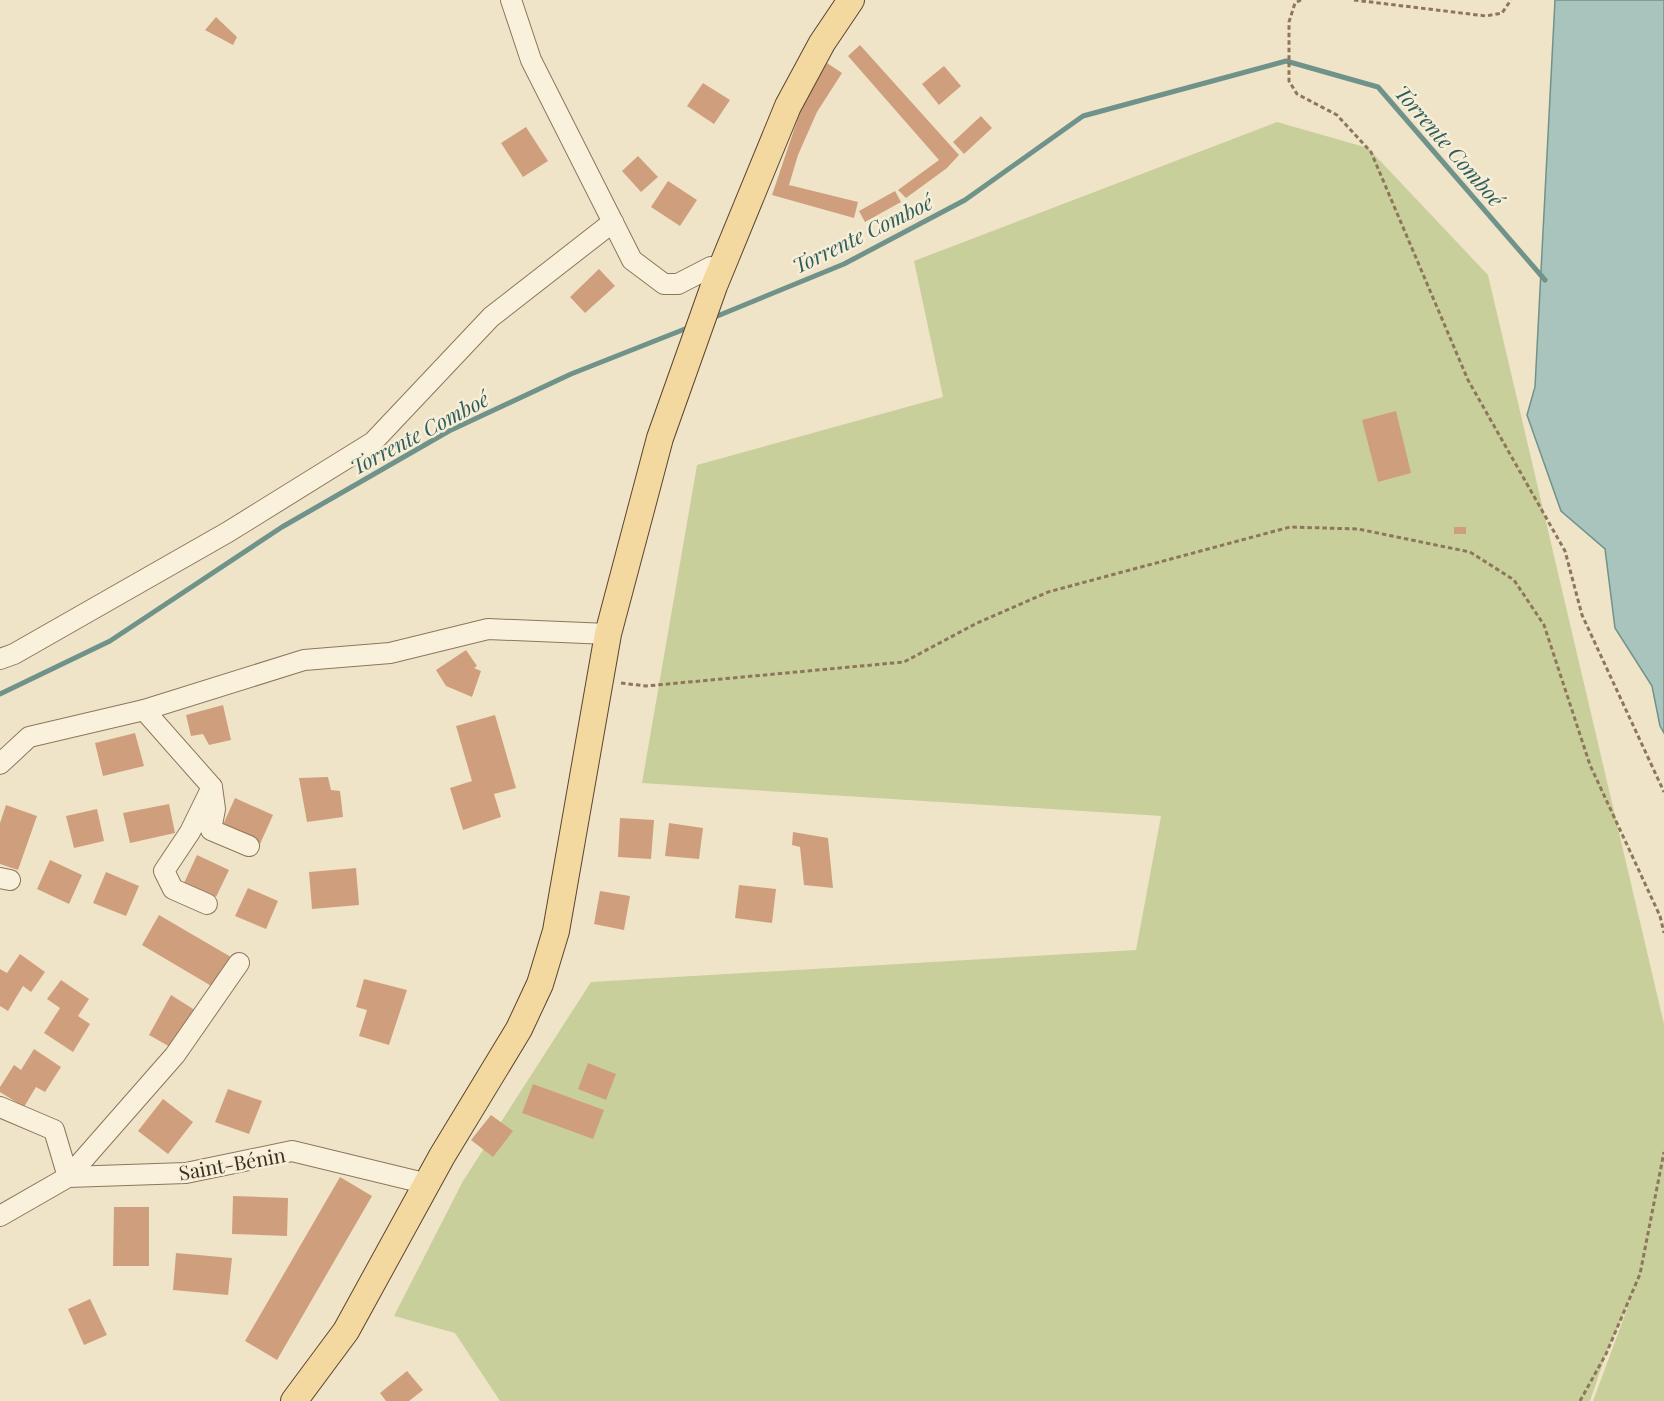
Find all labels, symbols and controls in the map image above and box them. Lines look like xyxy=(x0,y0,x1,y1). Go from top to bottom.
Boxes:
water label: Torrente Comboé xyxy=(1389,78,1512,213)
water label: Torrente Comboé xyxy=(787,186,939,279)
water label: Torrente Comboé xyxy=(345,383,495,480)
street label: Saint-Bénin xyxy=(176,1140,288,1186)

